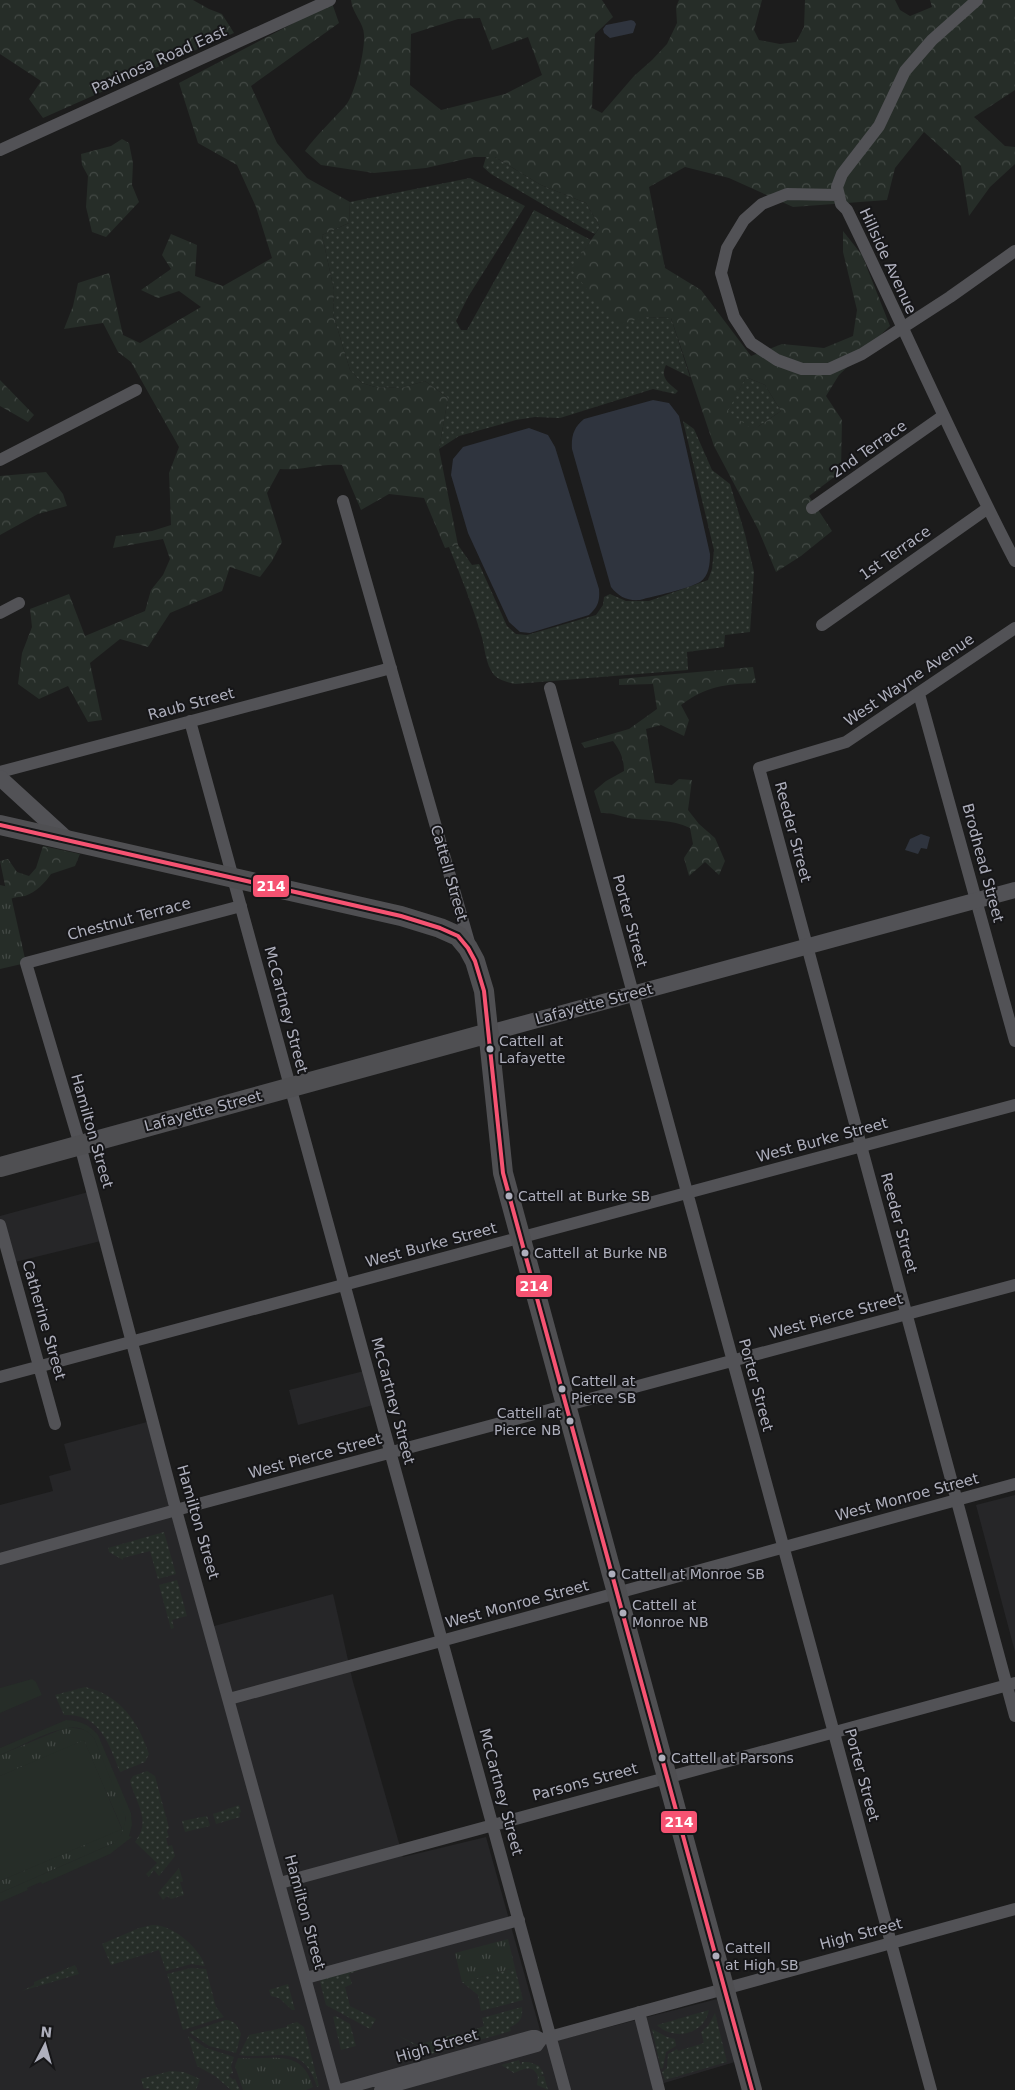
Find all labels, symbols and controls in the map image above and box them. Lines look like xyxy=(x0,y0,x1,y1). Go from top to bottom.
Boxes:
street label: Paxinosa Road East xyxy=(89,22,229,98)
street label: Hillside Avenue xyxy=(856,205,920,317)
street label: 2nd Terrace xyxy=(828,416,910,482)
street label: 1st Terrace xyxy=(856,522,934,584)
street label: West Wayne Avenue xyxy=(841,630,977,730)
street label: Raub Street xyxy=(146,684,236,724)
street label: Reeder Street xyxy=(771,780,815,884)
street label: Brodhead Street xyxy=(958,801,1008,925)
street label: Cattell Street xyxy=(427,823,471,923)
street label: Porter Street xyxy=(609,873,651,970)
line badge: 214 xyxy=(252,874,290,898)
text: 214 xyxy=(256,878,286,894)
street label: Chestnut Terrace xyxy=(65,894,193,944)
street label: McCartney Street xyxy=(260,944,312,1076)
street label: Lafayette Street xyxy=(533,980,655,1028)
place label: Cattell at Lafayette xyxy=(499,1033,565,1066)
marker: Cattell at Lafayette xyxy=(485,1044,495,1054)
street label: Hamilton Street xyxy=(67,1072,117,1190)
street label: Lafayette Street xyxy=(142,1087,264,1135)
street label: West Burke Street xyxy=(754,1114,890,1166)
street label: Reeder Street xyxy=(877,1171,921,1275)
place label: Cattell at Burke SB xyxy=(518,1188,650,1204)
marker: Cattell at Burke SB xyxy=(504,1191,514,1201)
street label: West Burke Street xyxy=(363,1219,499,1271)
place label: Cattell at Burke NB xyxy=(534,1245,668,1261)
marker: Cattell at Burke NB xyxy=(520,1248,530,1258)
street label: Catherine Street xyxy=(18,1258,70,1382)
line badge: 214 xyxy=(515,1274,553,1298)
text: 214 xyxy=(519,1278,549,1294)
street label: West Pierce Street xyxy=(767,1289,905,1342)
street label: McCartney Street xyxy=(367,1335,419,1467)
street label: Porter Street xyxy=(735,1337,777,1434)
place label: Cattell at Pierce SB xyxy=(571,1373,636,1406)
marker: Cattell at Pierce SB xyxy=(557,1384,567,1394)
place label: Cattell at Pierce NB xyxy=(494,1405,562,1438)
marker: Cattell at Pierce NB xyxy=(565,1416,575,1426)
street label: West Pierce Street xyxy=(246,1429,384,1482)
street label: Hamilton Street xyxy=(173,1463,223,1581)
street label: West Monroe Street xyxy=(833,1469,981,1525)
place label: Cattell at Monroe SB xyxy=(621,1566,765,1582)
marker: Cattell at Monroe SB xyxy=(607,1569,617,1579)
street label: West Monroe Street xyxy=(443,1576,591,1632)
place label: Cattell at Monroe NB xyxy=(632,1597,709,1630)
marker: Cattell at Monroe NB xyxy=(618,1608,628,1618)
street label: McCartney Street xyxy=(475,1726,527,1858)
street label: Porter Street xyxy=(841,1727,883,1824)
place label: Cattell at Parsons xyxy=(671,1750,794,1766)
marker: Cattell at Parsons xyxy=(657,1753,667,1763)
street label: Parsons Street xyxy=(530,1759,640,1805)
line badge: 214 xyxy=(660,1810,698,1834)
text: 214 xyxy=(664,1814,694,1830)
street label: Hamilton Street xyxy=(281,1853,329,1972)
street label: High Street xyxy=(818,1914,904,1954)
place label: Cattell at High SB xyxy=(725,1940,799,1973)
marker: Cattell at High SB xyxy=(711,1951,721,1961)
north arrow xyxy=(20,2020,70,2070)
text: N xyxy=(40,2024,53,2041)
street label: High Street xyxy=(394,2026,480,2066)

